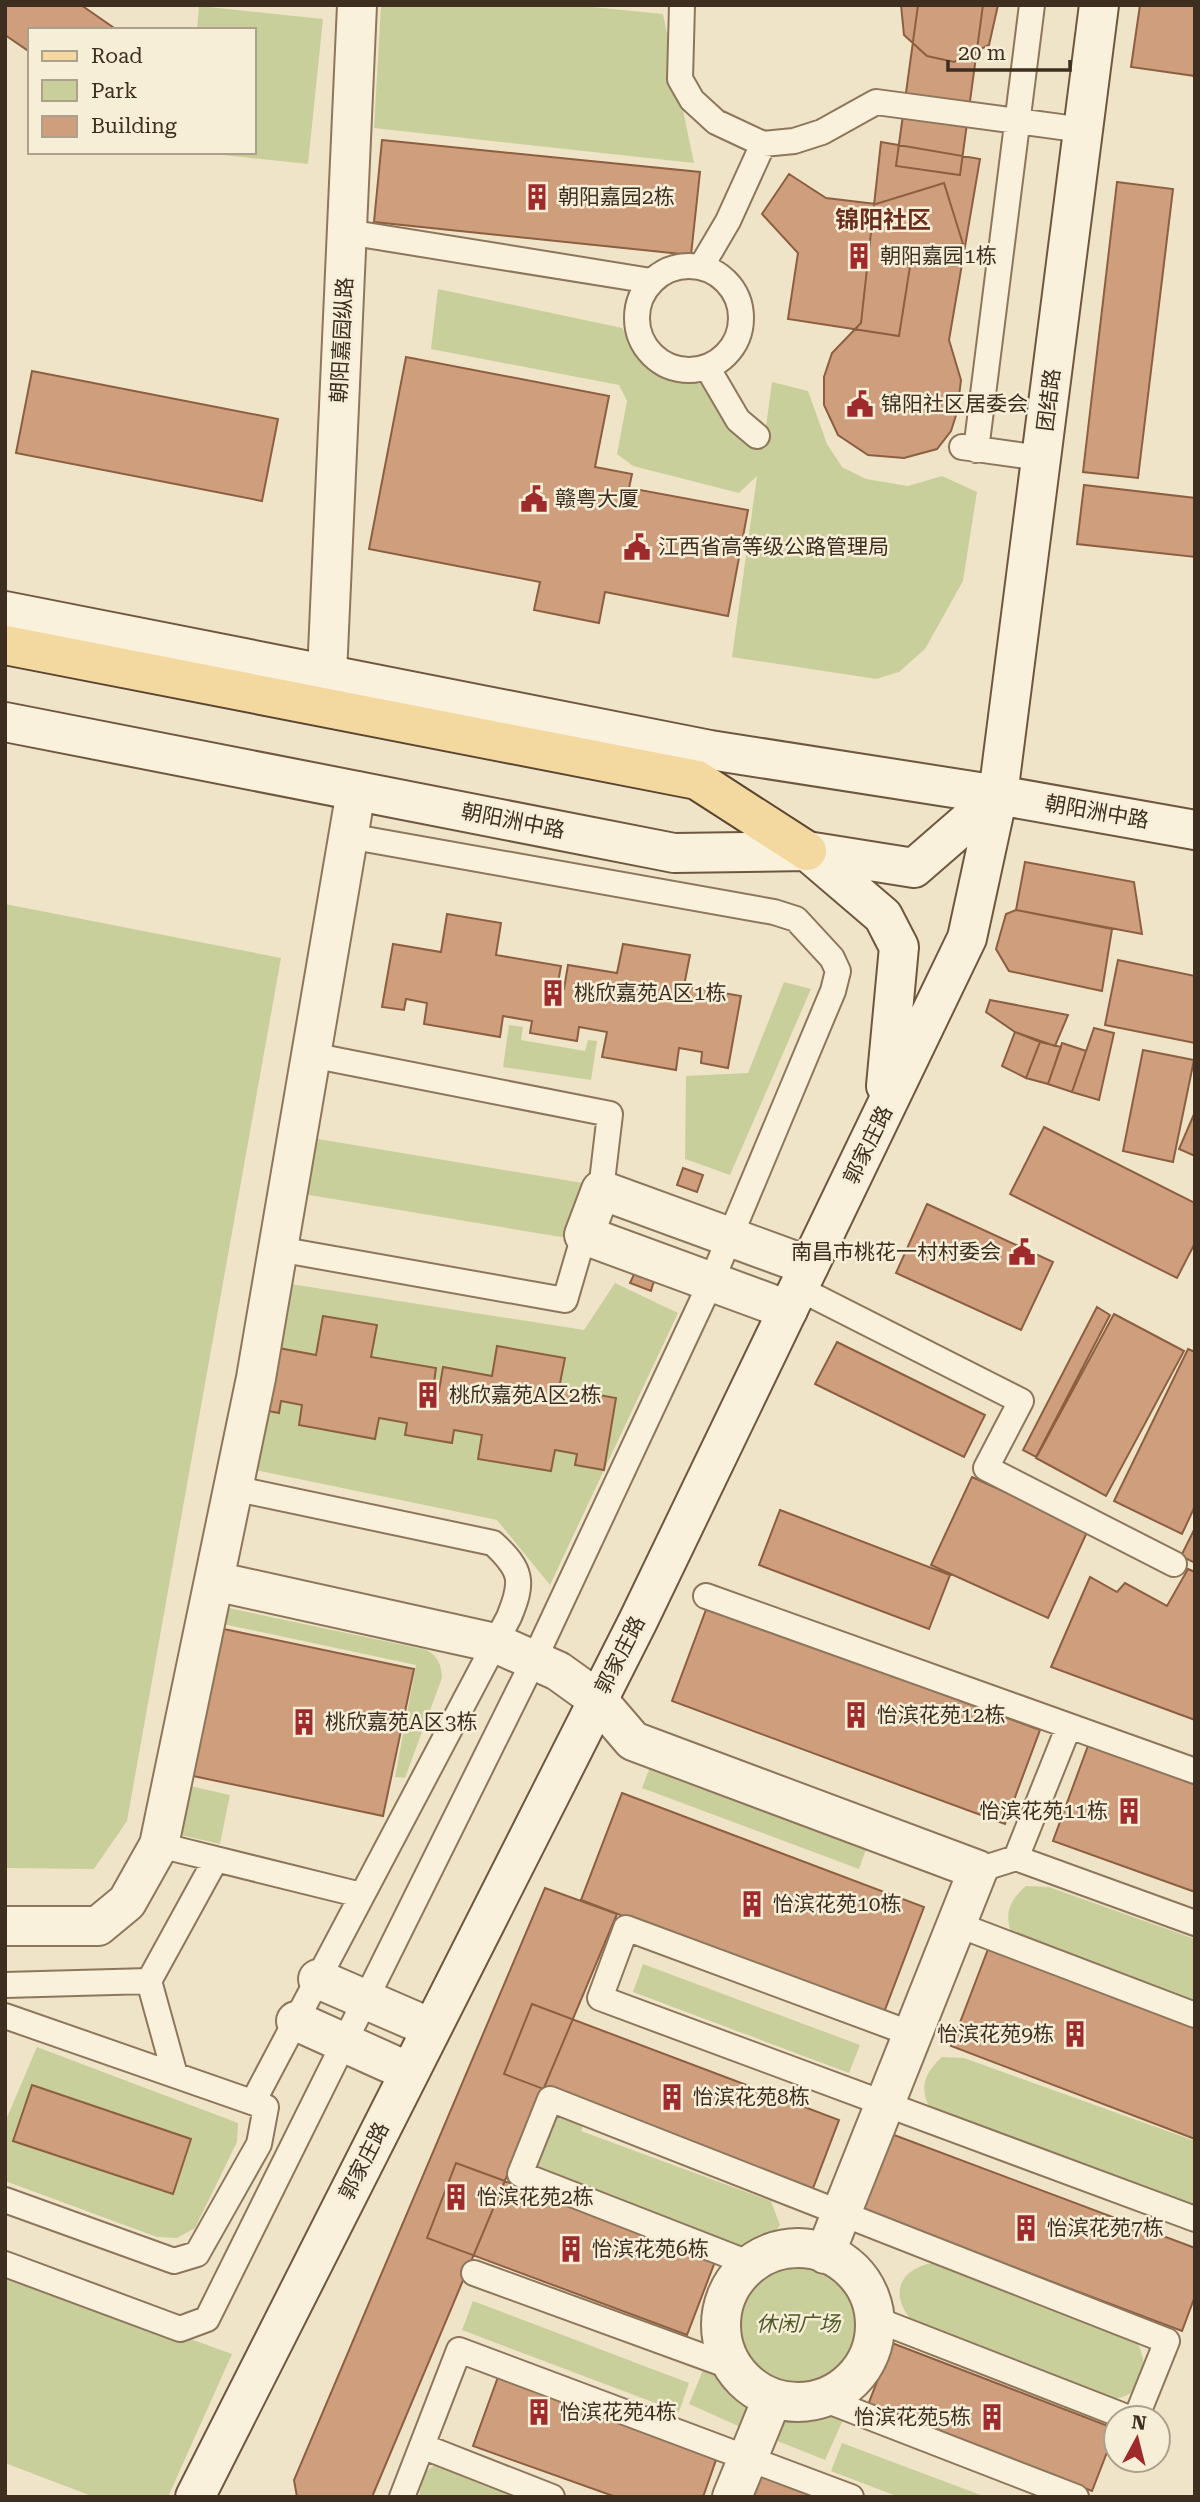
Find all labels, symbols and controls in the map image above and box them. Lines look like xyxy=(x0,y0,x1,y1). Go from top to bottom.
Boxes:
legend xyxy=(28,28,256,154)
scale bar xyxy=(948,28,1070,72)
text: 20 m xyxy=(958,41,1006,65)
text: Road xyxy=(91,44,143,68)
text: Park xyxy=(91,79,137,103)
text: Building xyxy=(91,114,177,138)
building icon: 朝阳嘉园2栋 xyxy=(522,182,552,212)
place label: 朝阳嘉园2栋 xyxy=(558,185,675,209)
district label: 锦阳社区 xyxy=(835,206,931,234)
building icon: 朝阳嘉园1栋 xyxy=(844,241,874,271)
place label: 朝阳嘉园1栋 xyxy=(880,244,997,268)
street label: 朝阳嘉园纵路 xyxy=(327,276,357,404)
street label: 团结路 xyxy=(1033,367,1065,433)
public building icon: 锦阳社区居委会 xyxy=(845,389,875,419)
place label: 锦阳社区居委会 xyxy=(881,392,1028,416)
public building icon: 赣粤大厦 xyxy=(519,484,549,514)
place label: 赣粤大厦 xyxy=(555,487,639,511)
public building icon: 江西省高等级公路管理局 xyxy=(622,532,652,562)
place label: 江西省高等级公路管理局 xyxy=(658,535,889,559)
street label: 朝阳洲中路 xyxy=(1043,791,1151,833)
street label: 朝阳洲中路 xyxy=(459,799,567,843)
building icon: 桃欣嘉苑A区1栋 xyxy=(538,978,568,1008)
place label: 桃欣嘉苑A区1栋 xyxy=(574,981,726,1005)
street label: 郭家庄路 xyxy=(839,1102,897,1188)
public building icon: 南昌市桃花一村村委会 xyxy=(1007,1237,1037,1267)
place label: 南昌市桃花一村村委会 xyxy=(791,1240,1001,1264)
building icon: 桃欣嘉苑A区2栋 xyxy=(413,1380,443,1410)
place label: 桃欣嘉苑A区2栋 xyxy=(449,1383,601,1407)
street label: 郭家庄路 xyxy=(590,1612,650,1698)
building icon: 怡滨花苑12栋 xyxy=(841,1700,871,1730)
place label: 怡滨花苑12栋 xyxy=(877,1703,1006,1727)
building icon: 桃欣嘉苑A区3栋 xyxy=(289,1707,319,1737)
place label: 桃欣嘉苑A区3栋 xyxy=(325,1710,477,1734)
building icon: 怡滨花苑11栋 xyxy=(1114,1796,1144,1826)
place label: 怡滨花苑11栋 xyxy=(979,1799,1108,1823)
building icon: 怡滨花苑10栋 xyxy=(737,1889,767,1919)
place label: 怡滨花苑10栋 xyxy=(773,1892,902,1916)
building icon: 怡滨花苑9栋 xyxy=(1060,2019,1090,2049)
place label: 怡滨花苑9栋 xyxy=(937,2022,1054,2046)
building icon: 怡滨花苑8栋 xyxy=(657,2082,687,2112)
place label: 怡滨花苑8栋 xyxy=(693,2085,810,2109)
street label: 郭家庄路 xyxy=(334,2118,394,2204)
building icon: 怡滨花苑2栋 xyxy=(441,2182,471,2212)
place label: 怡滨花苑2栋 xyxy=(477,2185,594,2209)
building icon: 怡滨花苑7栋 xyxy=(1011,2213,1041,2243)
place label: 怡滨花苑7栋 xyxy=(1047,2216,1164,2240)
building icon: 怡滨花苑6栋 xyxy=(556,2234,586,2264)
place label: 怡滨花苑6栋 xyxy=(592,2237,709,2261)
park label: 休闲广场 xyxy=(756,2312,842,2336)
building icon: 怡滨花苑4栋 xyxy=(524,2397,554,2427)
place label: 怡滨花苑4栋 xyxy=(560,2400,677,2424)
building icon: 怡滨花苑5栋 xyxy=(977,2402,1007,2432)
north arrow xyxy=(1102,2404,1172,2474)
place label: 怡滨花苑5栋 xyxy=(854,2405,971,2429)
text: N xyxy=(1130,2410,1148,2435)

